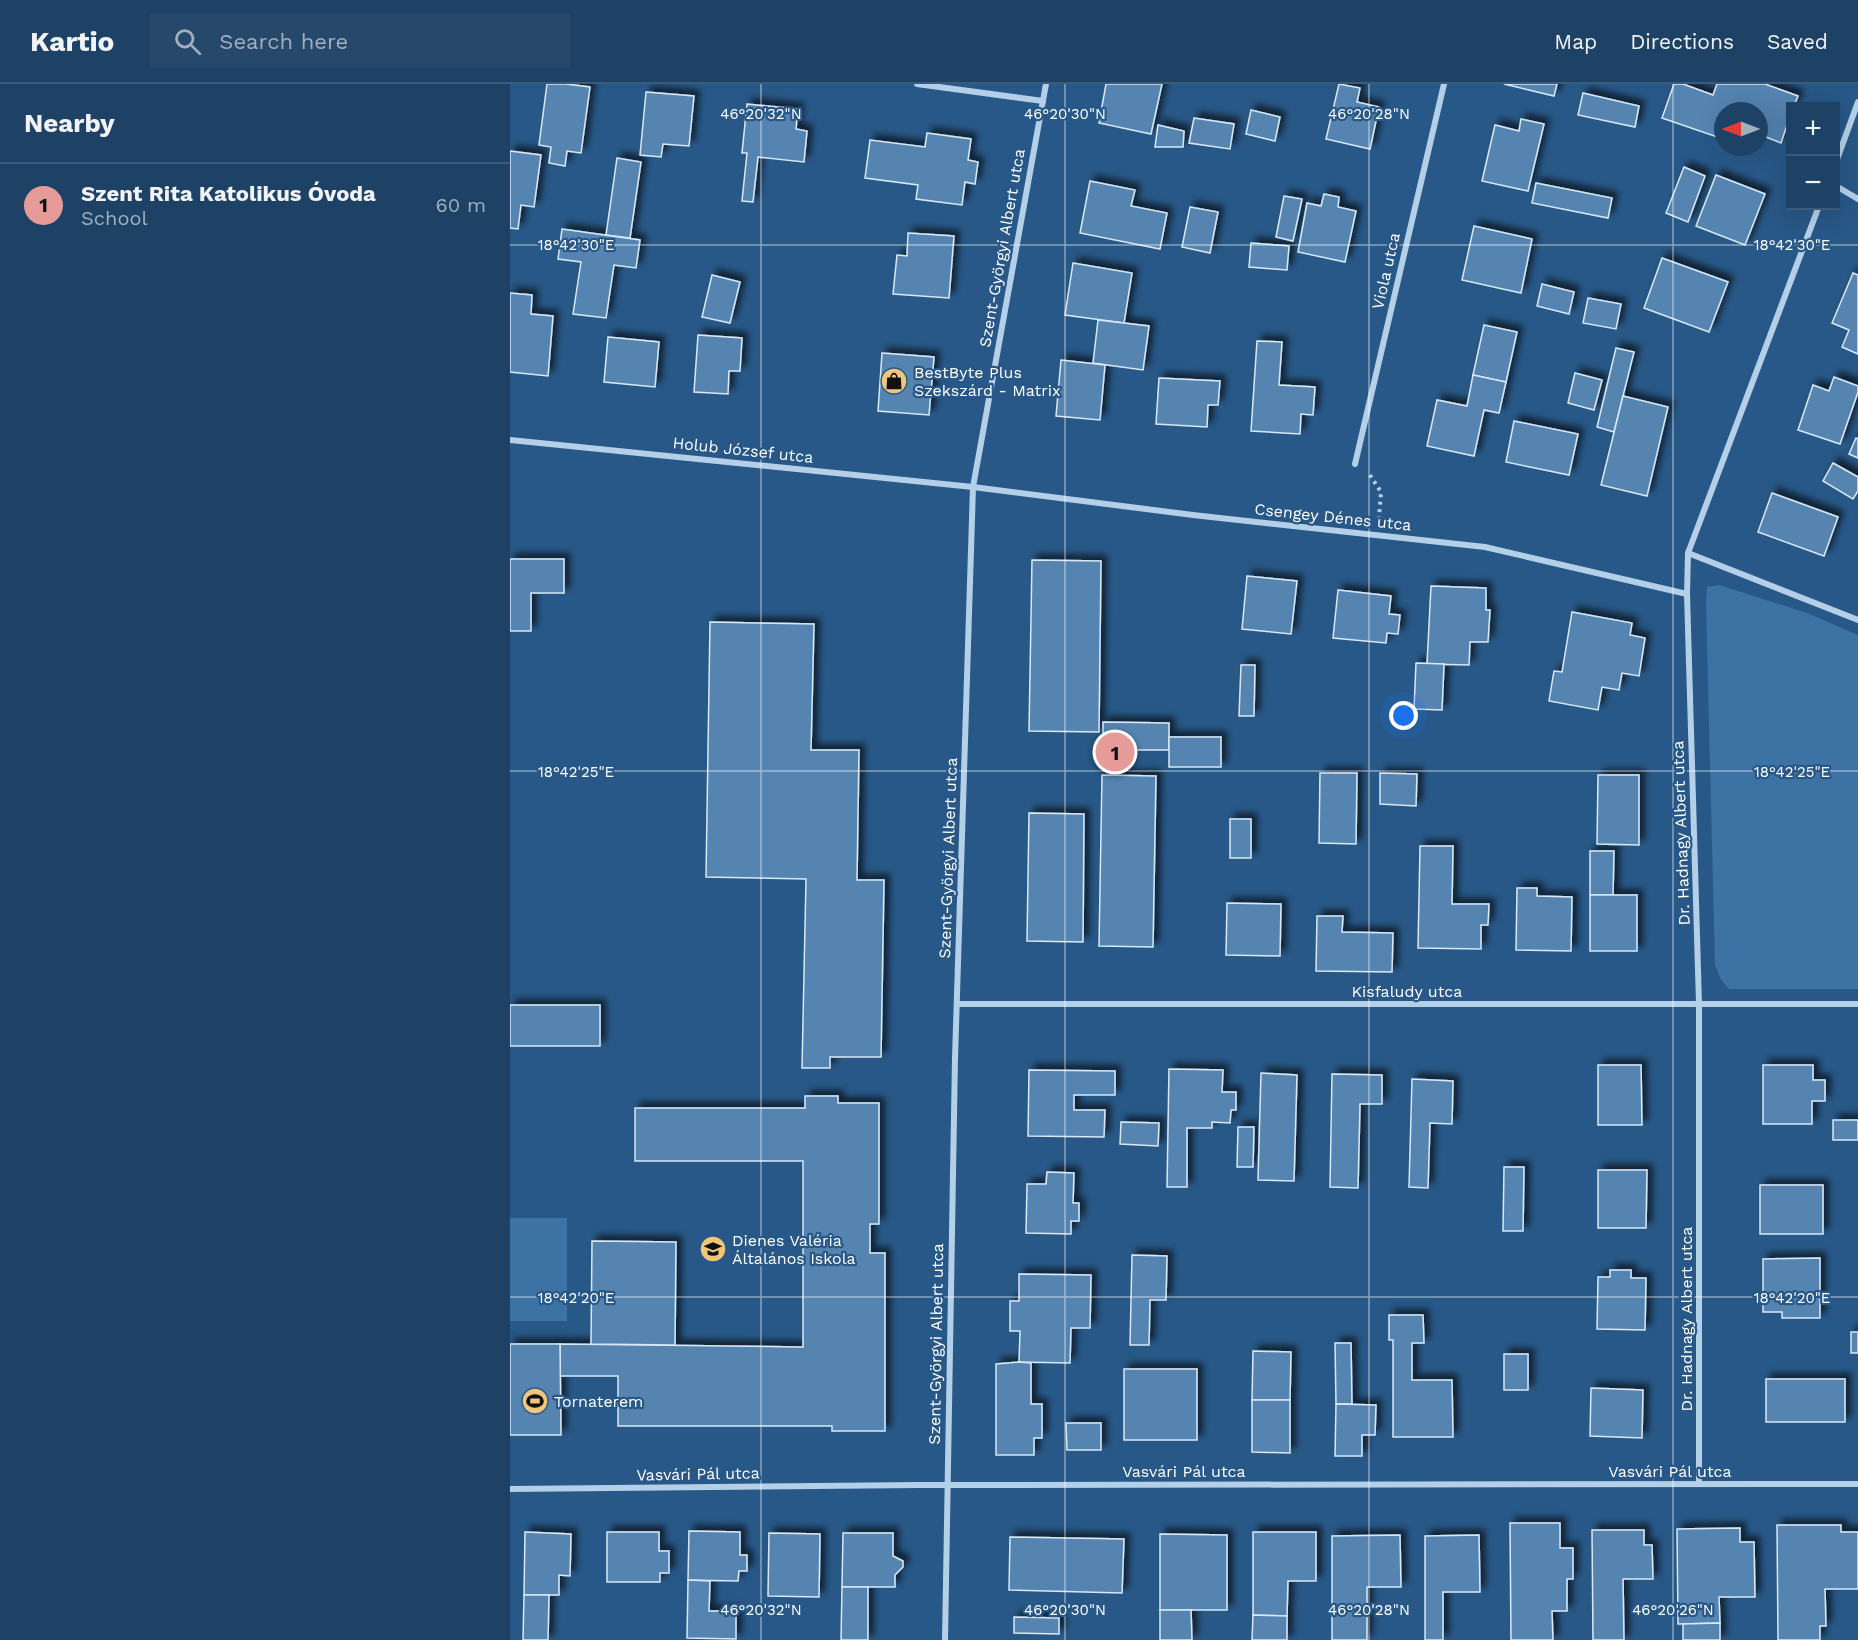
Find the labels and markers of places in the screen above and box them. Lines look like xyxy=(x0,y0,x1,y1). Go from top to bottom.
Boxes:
place label: BestByte Plus Szekszárd - Matrix xyxy=(914,363,1060,400)
shop icon: BestByte Plus Szekszárd - Matrix xyxy=(879,366,909,396)
pin: 1 xyxy=(1096,730,1134,774)
place label: Dienes Valéria Általános Iskola xyxy=(732,1231,856,1268)
school or university icon: Dienes Valéria Általános Iskola xyxy=(698,1234,728,1264)
sports icon: Tornaterem xyxy=(520,1386,550,1416)
place label: Tornaterem xyxy=(554,1392,643,1411)

